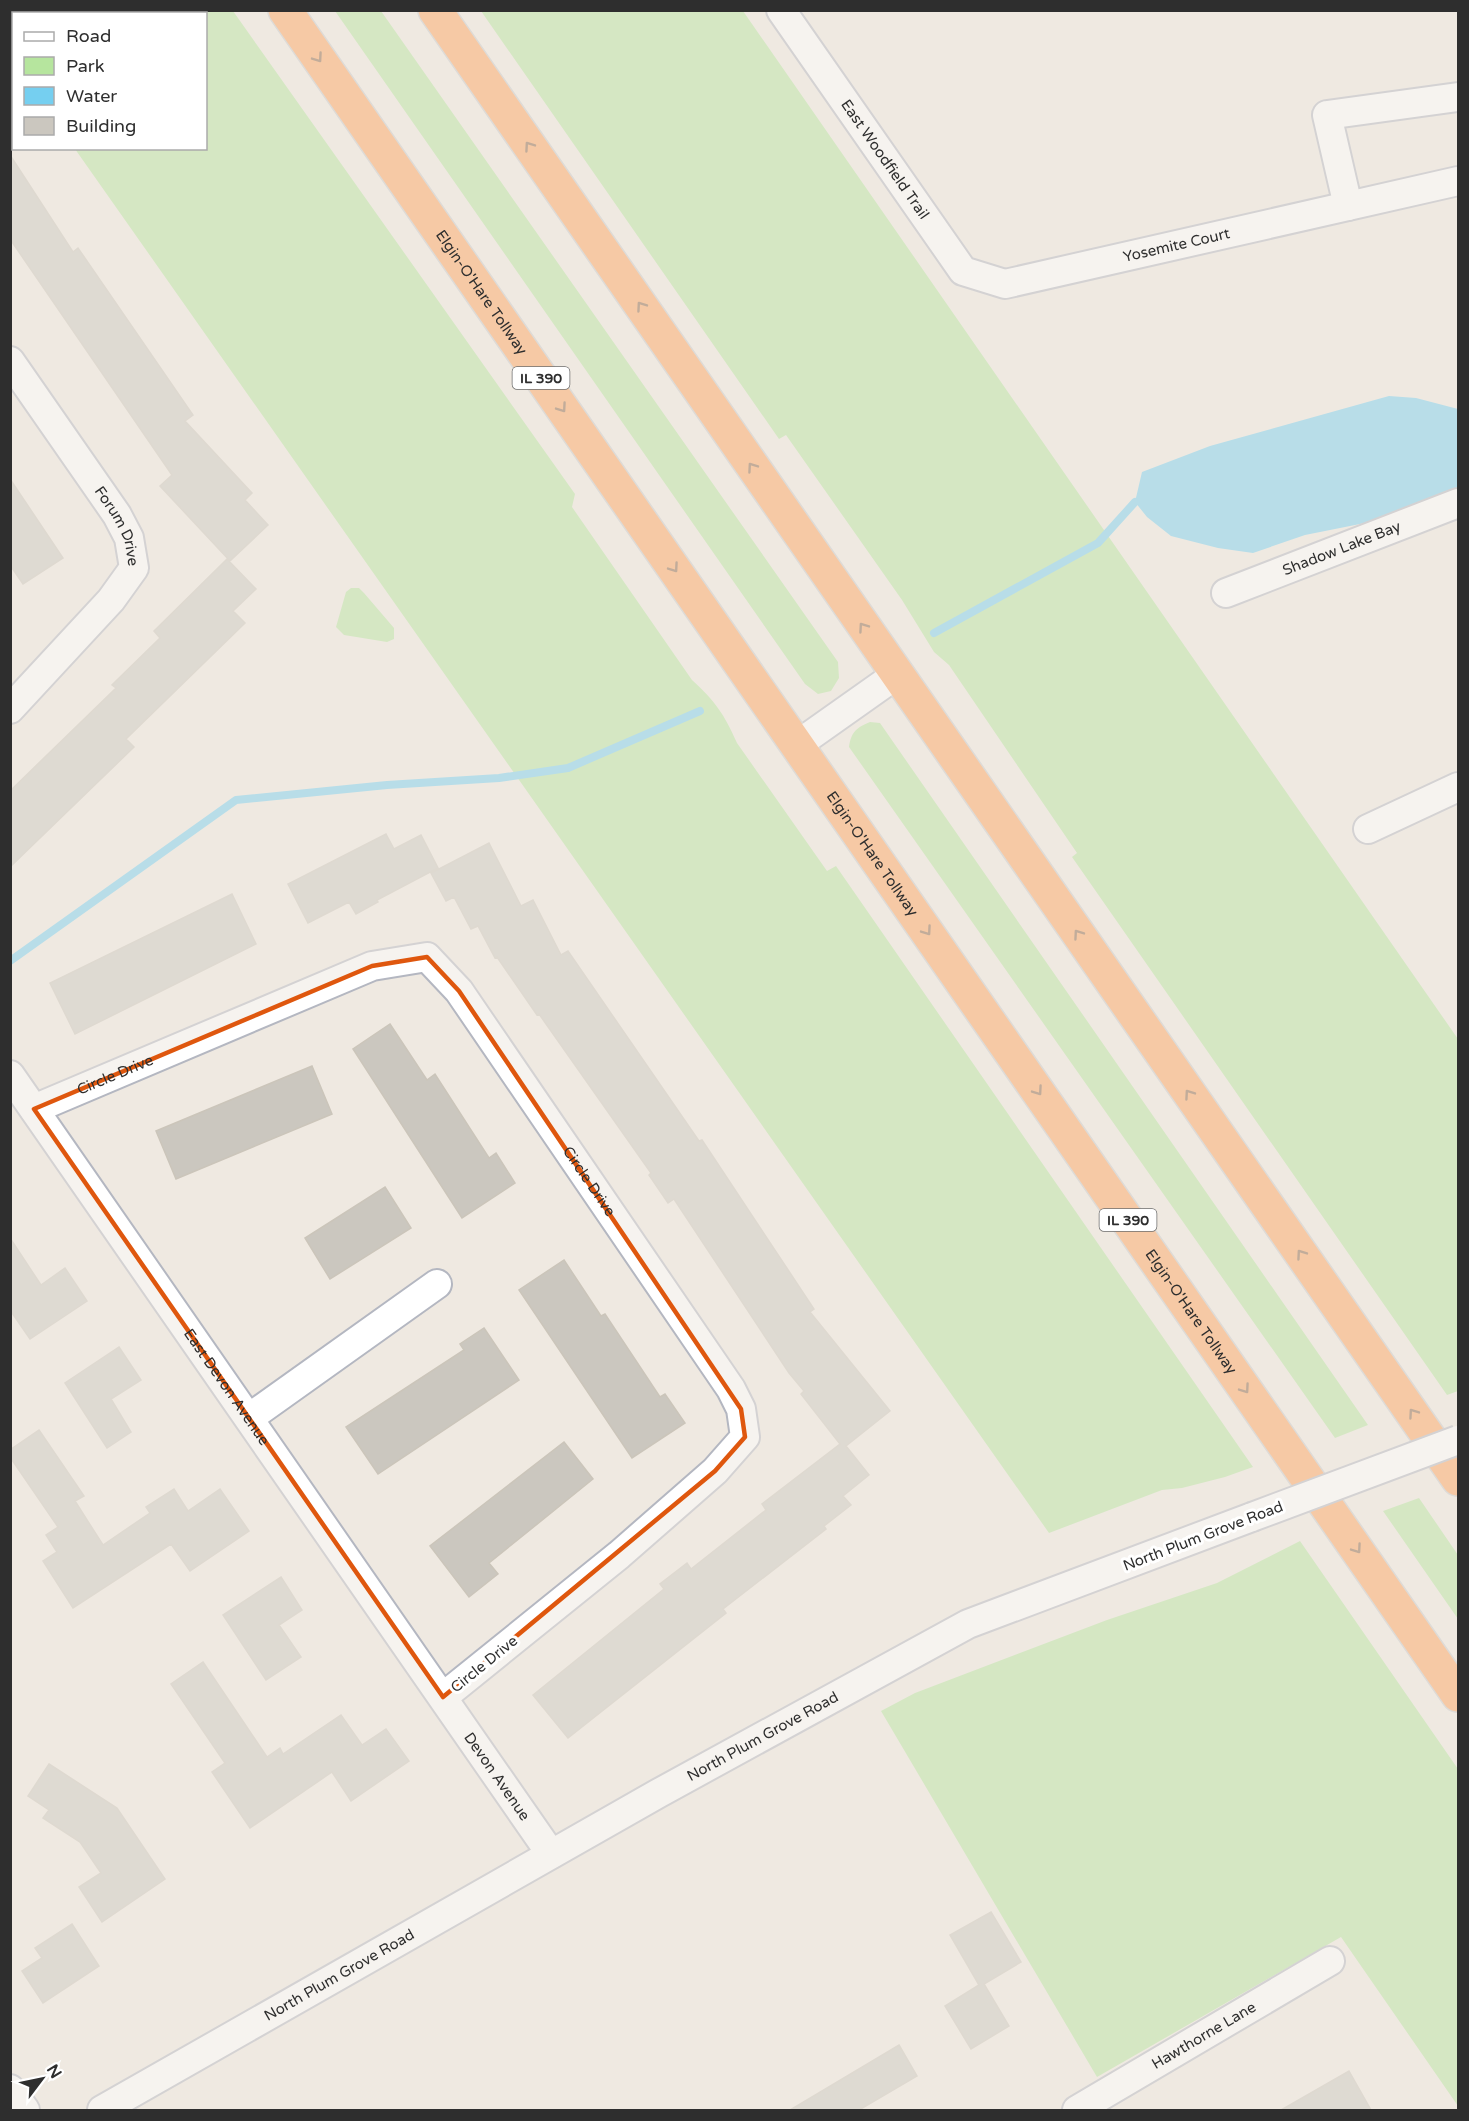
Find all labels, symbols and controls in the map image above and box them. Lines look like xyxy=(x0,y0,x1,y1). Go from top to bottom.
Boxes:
legend xyxy=(12,12,207,150)
text: Road xyxy=(66,25,111,47)
one-way arrow xyxy=(311,52,322,63)
text: Park xyxy=(66,55,105,77)
text: Water xyxy=(66,85,117,107)
street label: East Woodfield Trail xyxy=(837,96,933,223)
text: Building xyxy=(66,115,136,137)
one-way arrow xyxy=(525,142,536,153)
street label: Yosemite Court xyxy=(1121,224,1232,266)
street label: Elgin-O'Hare Tollway xyxy=(432,226,531,358)
one-way arrow xyxy=(637,302,648,313)
road number: IL 390 xyxy=(512,367,570,389)
one-way arrow xyxy=(555,401,566,412)
one-way arrow xyxy=(748,462,759,473)
street label: Forum Drive xyxy=(91,483,143,567)
street label: Shadow Lake Bay xyxy=(1280,517,1403,579)
one-way arrow xyxy=(667,561,678,572)
one-way arrow xyxy=(859,622,870,633)
street label: Elgin-O'Hare Tollway xyxy=(823,788,922,920)
one-way arrow xyxy=(920,924,931,935)
one-way arrow xyxy=(1074,930,1085,941)
street label: Circle Drive xyxy=(74,1051,156,1099)
one-way arrow xyxy=(1031,1084,1042,1095)
one-way arrow xyxy=(1185,1089,1196,1100)
street label: Circle Drive xyxy=(559,1143,619,1220)
road number: IL 390 xyxy=(1100,1209,1156,1231)
street label: Elgin-O'Hare Tollway xyxy=(1141,1246,1241,1378)
one-way arrow xyxy=(1297,1249,1308,1260)
street label: East Devon Avenue xyxy=(180,1325,273,1449)
one-way arrow xyxy=(1238,1382,1249,1393)
one-way arrow xyxy=(1409,1409,1420,1420)
street label: North Plum Grove Road xyxy=(1121,1497,1285,1575)
one-way arrow xyxy=(1350,1542,1361,1553)
street label: Circle Drive xyxy=(447,1632,521,1696)
street label: North Plum Grove Road xyxy=(684,1688,842,1785)
street label: Devon Avenue xyxy=(460,1729,534,1824)
street label: North Plum Grove Road xyxy=(261,1925,418,2025)
street label: Hawthorne Lane xyxy=(1148,1998,1259,2073)
north arrow xyxy=(12,2049,72,2109)
text: N xyxy=(42,2061,66,2082)

